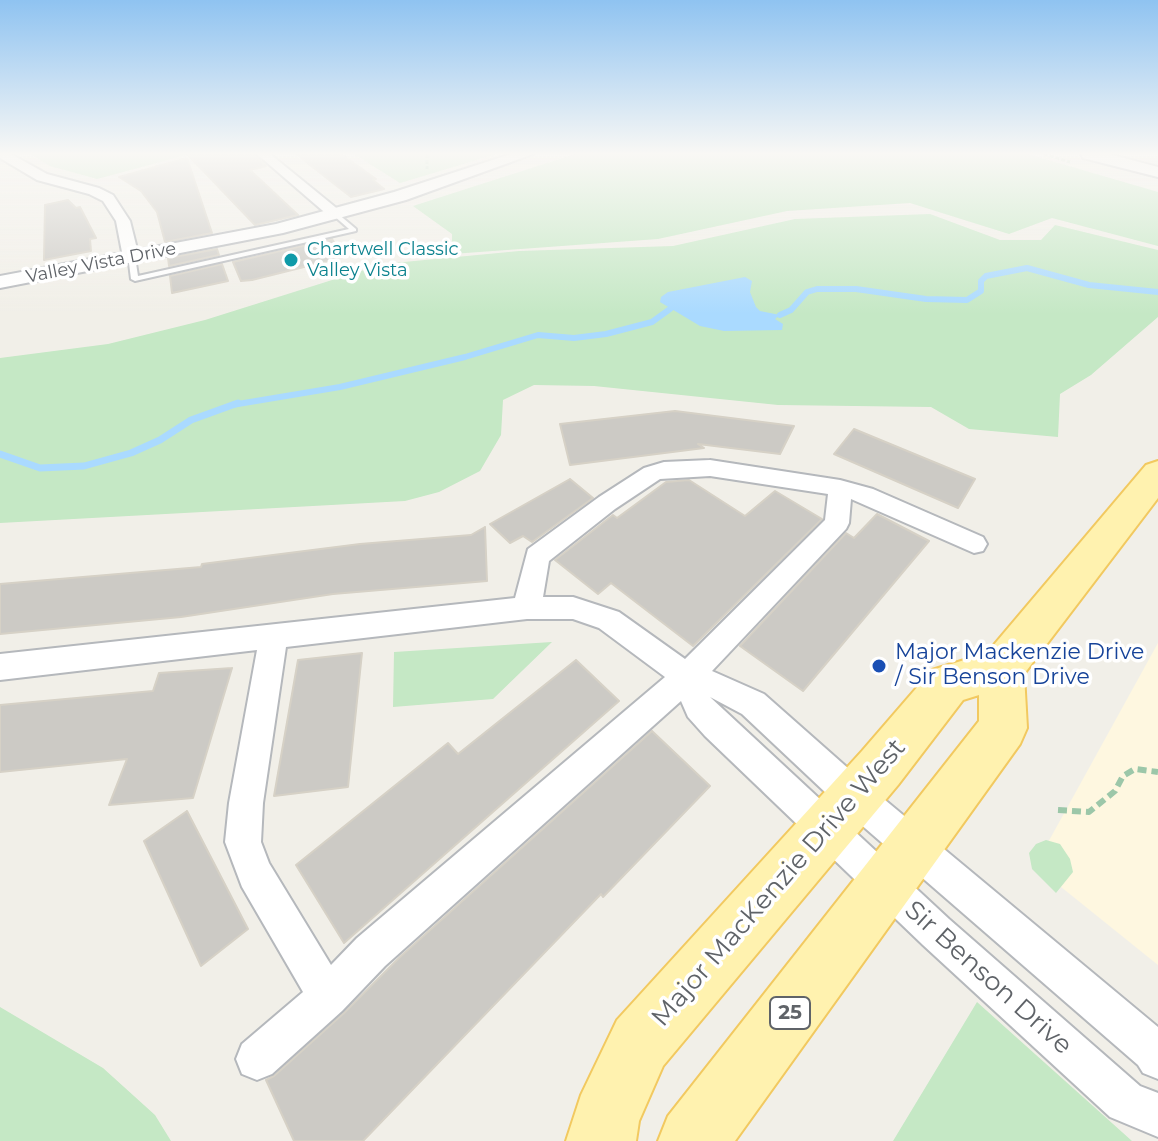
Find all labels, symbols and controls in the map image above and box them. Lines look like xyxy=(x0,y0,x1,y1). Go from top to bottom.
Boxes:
street label: Valley Vista Drive xyxy=(24,238,178,288)
place label: Chartwell Classic Valley Vista xyxy=(307,239,459,282)
marker: Chartwell Classic Valley Vista xyxy=(282,251,300,269)
place label: Major Mackenzie Drive / Sir Benson Drive xyxy=(895,640,1144,692)
marker: Major Mackenzie Drive / Sir Benson Drive xyxy=(870,657,888,675)
street label: Major MacKenzie Drive West xyxy=(646,733,912,1033)
street label: Sir Benson Drive xyxy=(898,895,1078,1061)
road number: 25 xyxy=(770,997,810,1029)

